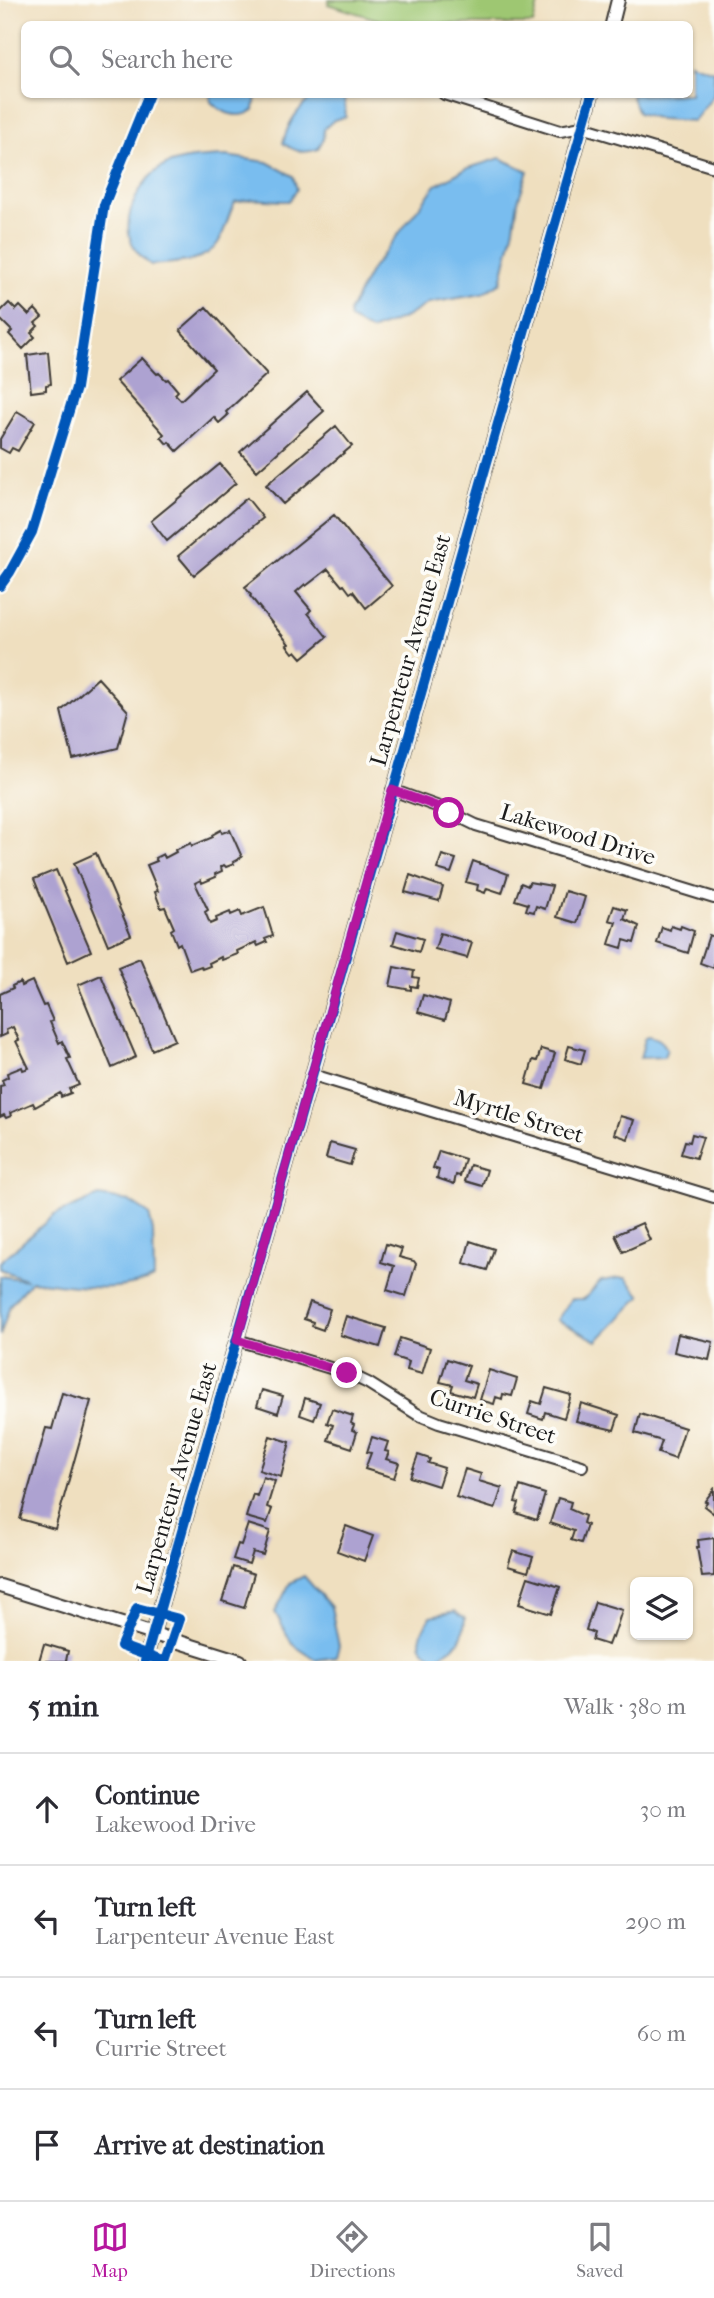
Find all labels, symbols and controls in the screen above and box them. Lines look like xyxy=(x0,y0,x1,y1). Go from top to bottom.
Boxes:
search box xyxy=(21,21,693,98)
icon: search xyxy=(45,41,83,79)
text: Search here xyxy=(101,44,233,75)
street label: Larpenteur Avenue East xyxy=(364,531,457,769)
route start xyxy=(433,797,464,828)
street label: Lakewood Drive xyxy=(497,798,659,871)
street label: Myrtle Street xyxy=(451,1084,587,1149)
route end xyxy=(331,1357,362,1388)
street label: Larpenteur Avenue East xyxy=(130,1359,223,1597)
street label: Currie Street xyxy=(426,1383,560,1450)
map controls xyxy=(630,1577,693,1640)
button: layers xyxy=(630,1577,693,1640)
text: 5 min xyxy=(28,1689,99,1724)
text: Walk · 380 m xyxy=(564,1693,686,1720)
text: Continue xyxy=(95,1780,200,1811)
icon: ahead xyxy=(28,1790,66,1828)
text: 30 m xyxy=(640,1796,686,1823)
text: Lakewood Drive xyxy=(95,1811,256,1838)
text: Turn left xyxy=(95,1892,196,1923)
icon: left xyxy=(28,1902,66,1940)
text: 290 m xyxy=(625,1908,686,1935)
text: Larpenteur Avenue East xyxy=(95,1923,335,1950)
text: Turn left xyxy=(95,2004,196,2035)
icon: left xyxy=(28,2014,66,2052)
text: 60 m xyxy=(637,2020,686,2047)
text: Currie Street xyxy=(95,2035,227,2062)
icon: arrive xyxy=(28,2126,66,2164)
text: Arrive at destination xyxy=(95,2130,325,2161)
tab: Map xyxy=(91,2218,129,2282)
tab: Directions xyxy=(310,2218,395,2282)
tab: Saved xyxy=(576,2218,623,2282)

